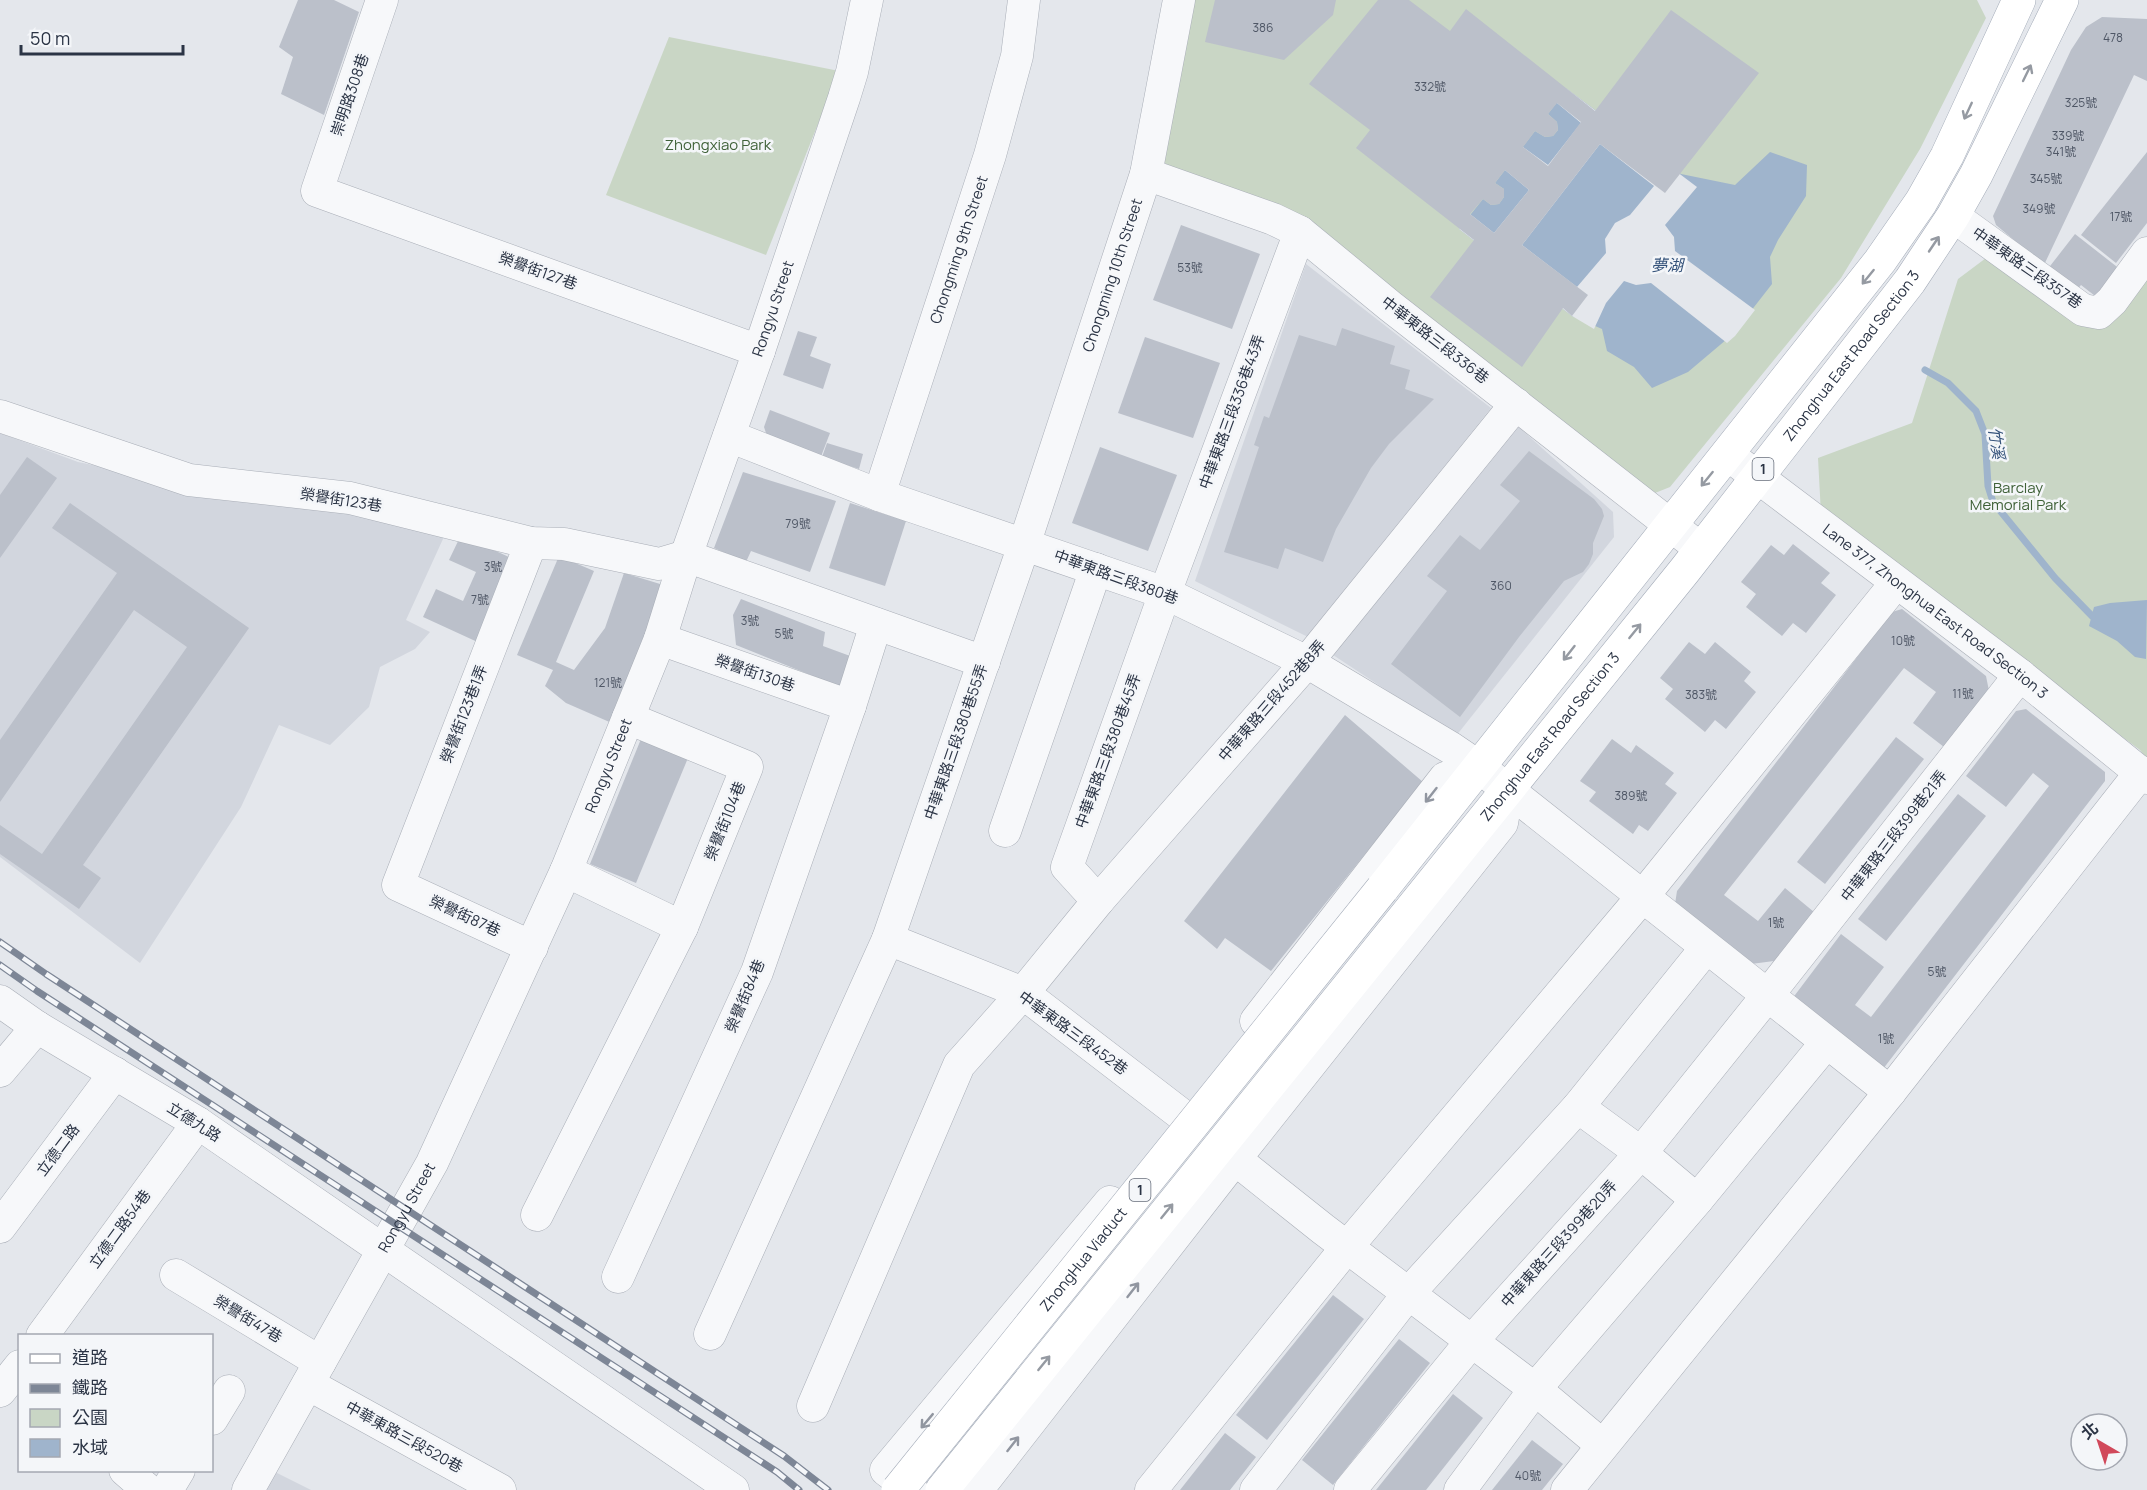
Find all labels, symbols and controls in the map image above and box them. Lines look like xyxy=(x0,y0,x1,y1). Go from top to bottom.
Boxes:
scale bar xyxy=(21,18,183,56)
house number: 386 xyxy=(1252,19,1274,36)
text: 50 m xyxy=(30,26,70,50)
house number: 478 xyxy=(2103,29,2123,46)
street label: 崇明路308巷 xyxy=(326,51,373,139)
one-way arrow xyxy=(2022,65,2033,83)
house number: 332號 xyxy=(1414,78,1446,95)
house number: 325號 xyxy=(2065,94,2097,111)
one-way arrow xyxy=(1962,101,1974,119)
house number: 339號 xyxy=(2052,127,2084,144)
park label: Zhongxiao Park xyxy=(665,134,772,155)
house number: 341號 xyxy=(2046,143,2076,160)
house number: 345號 xyxy=(2030,170,2062,187)
street label: Chongming 9th Street xyxy=(925,173,993,326)
street label: Chongming 10th Street xyxy=(1077,196,1147,355)
house number: 349號 xyxy=(2022,200,2056,217)
house number: 17號 xyxy=(2110,208,2132,225)
street label: 中華東路三段357巷 xyxy=(1968,222,2086,313)
one-way arrow xyxy=(1928,237,1940,253)
street label: 榮譽街127巷 xyxy=(496,247,580,294)
water label: 夢湖 xyxy=(1651,254,1686,276)
street label: Rongyu Street xyxy=(747,258,799,359)
house number: 53號 xyxy=(1177,259,1203,276)
street label: Zhonghua East Road Section 3 xyxy=(1778,266,1924,445)
one-way arrow xyxy=(1861,269,1874,285)
street label: 中華東路三段336巷 xyxy=(1377,291,1493,388)
street label: 中華東路三段336巷43弄 xyxy=(1194,332,1269,492)
water label: 竹溪 xyxy=(1984,426,2010,462)
road number: 1 xyxy=(1752,458,1774,480)
one-way arrow xyxy=(1700,471,1714,486)
park label: Barclay Memorial Park xyxy=(1970,477,2067,515)
street label: 榮譽街123巷 xyxy=(299,483,384,516)
house number: 79號 xyxy=(785,515,811,532)
street label: Lane 377, Zhonghua East Road Section 3 xyxy=(1818,519,2052,703)
street label: 中華東路三段380巷 xyxy=(1051,544,1181,609)
house number: 3號 xyxy=(484,558,502,575)
house number: 360 xyxy=(1490,577,1512,594)
house number: 7號 xyxy=(471,591,489,608)
house number: 3號 xyxy=(741,612,759,629)
one-way arrow xyxy=(1629,624,1642,640)
house number: 5號 xyxy=(775,625,793,642)
house number: 10號 xyxy=(1891,632,1915,649)
street label: 中華東路三段452巷8弄 xyxy=(1213,636,1330,766)
one-way arrow xyxy=(1562,645,1575,661)
street label: Zhonghua East Road Section 3 xyxy=(1475,648,1624,825)
street label: 榮譽街130巷 xyxy=(712,649,798,696)
street label: 中華東路三段380巷55弄 xyxy=(919,661,992,823)
street label: 榮譽街123巷1弄 xyxy=(435,662,492,766)
street label: 中華東路三段380巷45弄 xyxy=(1070,670,1145,831)
house number: 121號 xyxy=(594,674,622,691)
house number: 11號 xyxy=(1952,685,1974,702)
house number: 383號 xyxy=(1685,686,1717,703)
street label: Rongyu Street xyxy=(580,715,637,816)
street label: 中華東路三段399巷21弄 xyxy=(1836,766,1952,906)
street label: 榮譽街104巷 xyxy=(699,778,750,864)
one-way arrow xyxy=(1425,787,1438,803)
house number: 389號 xyxy=(1614,787,1648,804)
street label: 榮譽街87巷 xyxy=(426,890,504,941)
house number: 1號 xyxy=(1768,914,1784,931)
street label: 榮譽街84巷 xyxy=(720,956,769,1036)
house number: 5號 xyxy=(1928,963,1946,980)
street label: 中華東路三段452巷 xyxy=(1014,986,1132,1079)
house number: 1號 xyxy=(1878,1030,1894,1047)
street label: 立德九路 xyxy=(163,1097,225,1146)
street label: 立德二路 xyxy=(31,1119,84,1180)
street label: Rongyu Street xyxy=(373,1159,440,1256)
street label: 中華東路三段399巷20弄 xyxy=(1496,1175,1622,1312)
road number: 1 xyxy=(1130,1179,1150,1201)
street label: 立德二路54巷 xyxy=(84,1185,155,1272)
street label: ZhongHua Viaduct xyxy=(1035,1203,1132,1316)
one-way arrow xyxy=(1160,1203,1173,1219)
one-way arrow xyxy=(1126,1282,1139,1298)
street label: 榮譽街47巷 xyxy=(210,1290,286,1347)
legend xyxy=(18,1334,213,1472)
text: 道路 xyxy=(72,1345,108,1369)
one-way arrow xyxy=(1038,1355,1051,1371)
text: 鐵路 xyxy=(72,1375,108,1399)
street label: 中華東路三段520巷 xyxy=(342,1396,467,1477)
text: 公園 xyxy=(72,1405,108,1429)
north arrow xyxy=(2069,1412,2129,1472)
one-way arrow xyxy=(920,1413,933,1429)
text: 北 xyxy=(2076,1417,2103,1444)
text: 水域 xyxy=(72,1435,108,1459)
one-way arrow xyxy=(1006,1436,1019,1452)
house number: 40號 xyxy=(1515,1467,1541,1484)

